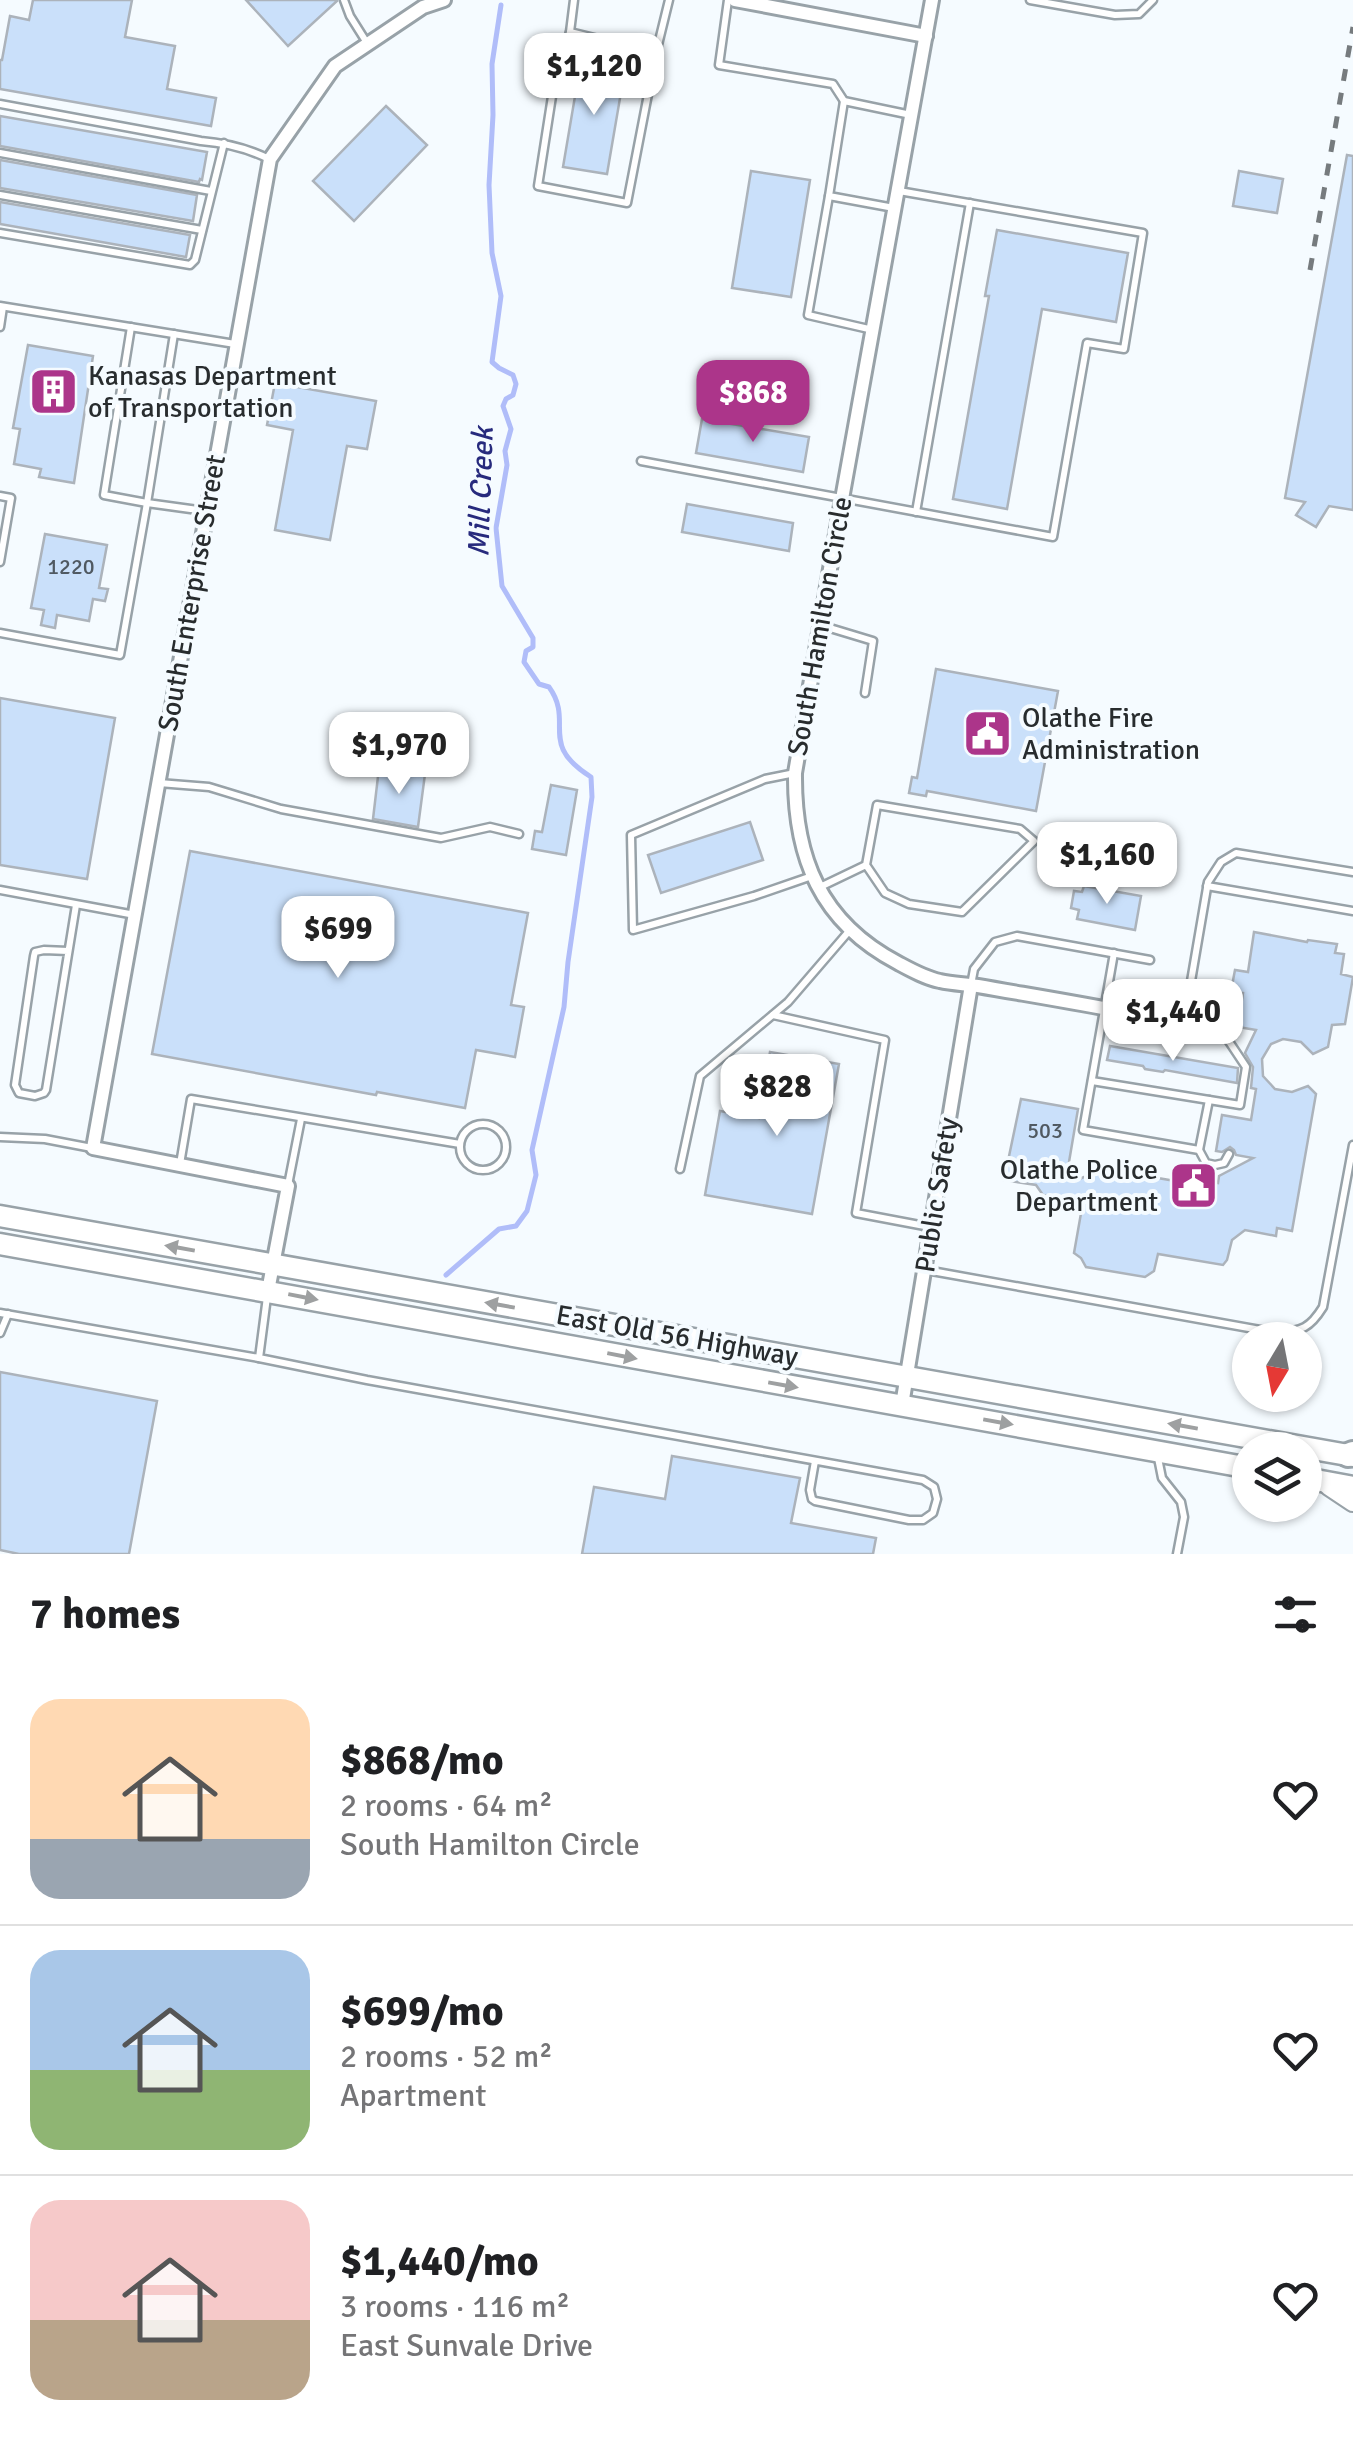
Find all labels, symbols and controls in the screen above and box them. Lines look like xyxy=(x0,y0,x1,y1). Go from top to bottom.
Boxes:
pin: $1,120 xyxy=(513,33,675,118)
text: $1,120 xyxy=(546,46,642,85)
place label: Kanasas Department of Transportation xyxy=(88,359,337,425)
pin: $868 xyxy=(694,360,812,445)
building icon: Kanasas Department of Transportation xyxy=(27,366,79,418)
text: $868 xyxy=(718,373,788,412)
water label: Mill Creek xyxy=(460,423,502,558)
street label: South Enterprise Street xyxy=(151,452,233,734)
street label: South Hamilton Circle xyxy=(780,494,860,758)
house number: 1220 xyxy=(47,553,95,580)
place label: Olathe Fire Administration xyxy=(1022,701,1200,767)
public building icon: Olathe Fire Administration xyxy=(961,708,1013,760)
pin: $1,970 xyxy=(318,712,480,797)
text: $1,970 xyxy=(351,725,447,764)
pin: $1,160 xyxy=(1026,822,1188,907)
text: $1,160 xyxy=(1059,835,1155,874)
pin: $699 xyxy=(279,896,397,981)
text: $699 xyxy=(303,909,373,948)
pin: $1,440 xyxy=(1092,979,1254,1064)
text: $1,440 xyxy=(1125,992,1221,1031)
pin: $828 xyxy=(718,1054,836,1139)
text: $828 xyxy=(742,1067,812,1106)
street label: Public Safety xyxy=(908,1115,966,1275)
house number: 503 xyxy=(1027,1117,1063,1144)
place label: Olathe Police Department xyxy=(1000,1153,1158,1219)
public building icon: Olathe Police Department xyxy=(1167,1160,1219,1212)
one-way arrow xyxy=(164,1240,196,1255)
one-way arrow xyxy=(288,1290,319,1305)
one-way arrow xyxy=(484,1297,516,1312)
street label: East Old 56 Highway xyxy=(553,1298,801,1374)
north arrow xyxy=(1232,1322,1322,1412)
map controls xyxy=(1232,1322,1322,1522)
one-way arrow xyxy=(607,1349,638,1365)
one-way arrow xyxy=(768,1378,800,1393)
one-way arrow xyxy=(983,1415,1014,1430)
one-way arrow xyxy=(1167,1418,1198,1433)
button: layers xyxy=(1232,1432,1322,1522)
icon: filters xyxy=(1268,1587,1323,1642)
text: 7 homes xyxy=(30,1589,180,1640)
text: $868/mo xyxy=(340,1735,504,1786)
icon: home xyxy=(110,1739,230,1859)
icon: heart xyxy=(1268,1772,1323,1827)
text: 2 rooms · 64 m² xyxy=(340,1786,553,1825)
text: South Hamilton Circle xyxy=(340,1825,640,1864)
text: $699/mo xyxy=(340,1986,504,2037)
icon: home xyxy=(110,1990,230,2110)
icon: heart xyxy=(1268,2023,1323,2078)
text: 2 rooms · 52 m² xyxy=(340,2037,553,2076)
text: Apartment xyxy=(340,2076,487,2115)
text: $1,440/mo xyxy=(340,2236,539,2287)
icon: home xyxy=(110,2240,230,2360)
icon: heart xyxy=(1268,2273,1323,2328)
text: 3 rooms · 116 m² xyxy=(340,2287,570,2326)
text: East Sunvale Drive xyxy=(340,2326,593,2365)

